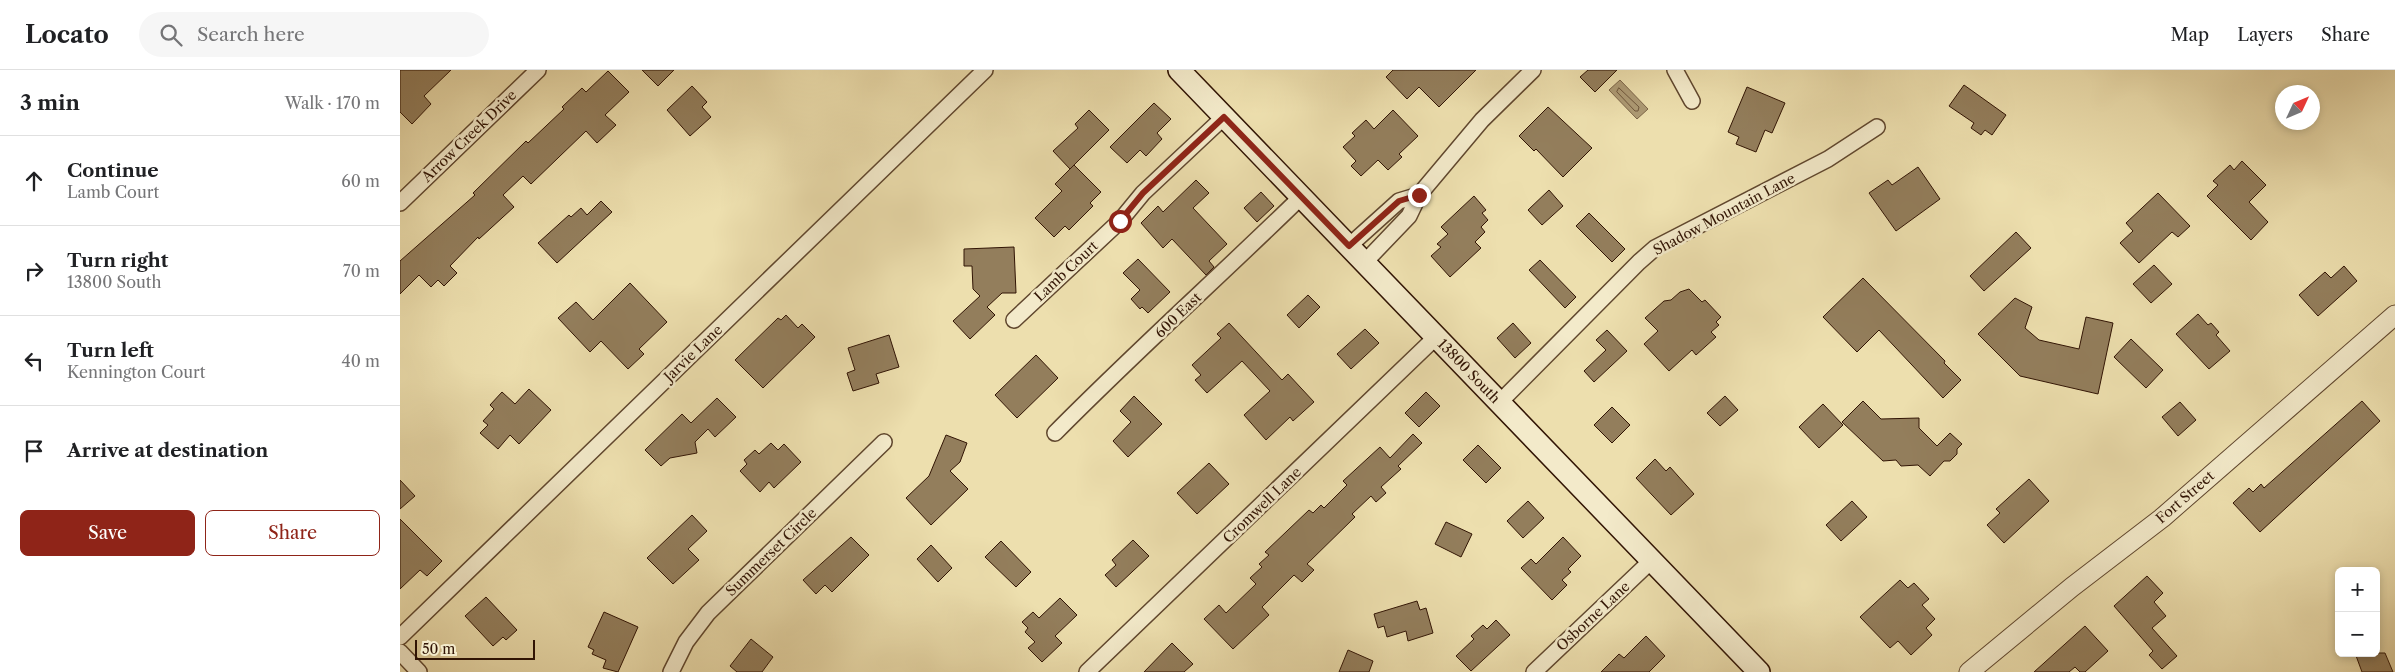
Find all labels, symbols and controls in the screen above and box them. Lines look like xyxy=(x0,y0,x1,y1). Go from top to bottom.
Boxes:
search box xyxy=(139,12,489,57)
text: Locato xyxy=(25,20,109,49)
icon: search xyxy=(157,21,185,49)
text: Search here xyxy=(197,23,305,46)
text: Map xyxy=(2171,24,2209,46)
text: Layers xyxy=(2237,24,2293,46)
text: Share xyxy=(2321,24,2370,46)
north arrow xyxy=(2275,85,2320,130)
street label: Arrow Creek Drive xyxy=(417,86,520,187)
text: 3 min xyxy=(20,90,80,115)
text: Walk · 170 m xyxy=(285,93,380,113)
text: Continue xyxy=(67,159,159,182)
icon: ahead xyxy=(20,167,48,195)
street label: Shadow Mountain Lane xyxy=(1650,169,1798,259)
text: 60 m xyxy=(341,171,380,191)
text: Lamb Court xyxy=(67,182,159,202)
route end xyxy=(1408,184,1431,207)
route start xyxy=(1109,210,1132,233)
street label: Lamb Court xyxy=(1030,237,1102,305)
text: Turn right xyxy=(67,249,168,272)
icon: right xyxy=(20,257,48,285)
text: 70 m xyxy=(343,261,380,281)
text: 13800 South xyxy=(67,272,162,292)
street label: 600 East xyxy=(1151,288,1205,342)
street label: Jarvie Lane xyxy=(658,321,726,387)
street label: 13800 South xyxy=(1434,335,1504,407)
text: Turn left xyxy=(67,339,154,362)
icon: left xyxy=(20,347,48,375)
text: 40 m xyxy=(341,351,380,371)
text: Kennington Court xyxy=(67,362,206,382)
icon: arrive xyxy=(20,437,48,465)
text: Arrive at destination xyxy=(67,439,268,462)
street label: Cromwell Lane xyxy=(1219,463,1305,547)
street label: Fort Street xyxy=(2152,467,2218,527)
street label: Summerset Circle xyxy=(722,504,820,600)
button: Save xyxy=(20,510,195,556)
button: Share xyxy=(205,510,380,556)
map controls xyxy=(2335,567,2380,657)
button: + xyxy=(2335,567,2380,612)
street label: Osborne Lane xyxy=(1552,577,1634,655)
button: − xyxy=(2335,612,2380,657)
scale bar xyxy=(415,637,535,660)
text: 50 m xyxy=(422,640,455,658)

